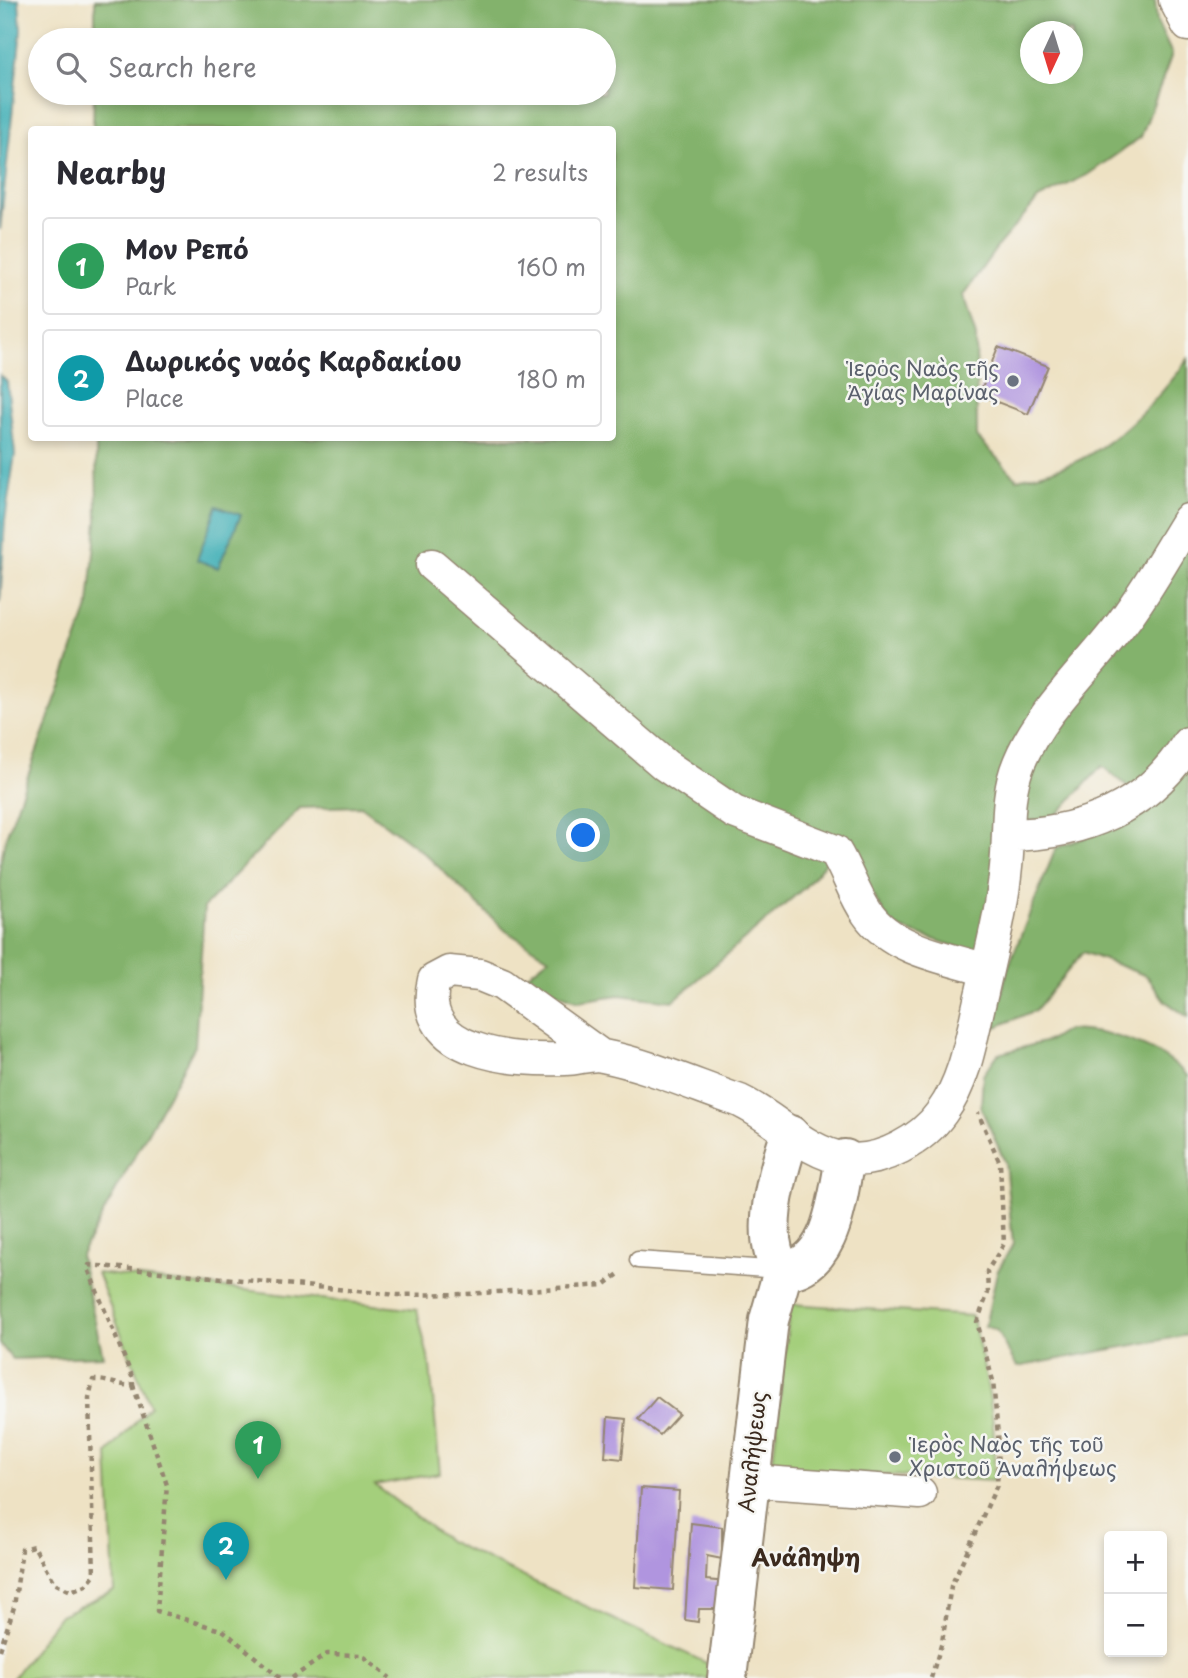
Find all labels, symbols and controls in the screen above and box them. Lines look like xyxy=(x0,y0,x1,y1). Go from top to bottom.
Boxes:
north arrow xyxy=(1020,21,1083,84)
search box xyxy=(28,28,616,105)
text: Search here xyxy=(108,47,257,86)
icon: search xyxy=(52,48,90,86)
text: Nearby xyxy=(56,149,166,194)
text: 2 results xyxy=(492,154,588,189)
text: Μον Ρεπό xyxy=(125,229,248,268)
text: 1 xyxy=(76,249,87,284)
text: 160 m xyxy=(517,249,586,284)
text: Park xyxy=(125,268,176,303)
text: Δωρικός ναός Καρδακίου xyxy=(125,341,462,380)
place label: Ἱερὀς Ναὸς τῆς Ἀγίας Μαρίνας xyxy=(846,351,999,407)
text: 2 xyxy=(73,361,89,396)
text: 180 m xyxy=(517,361,586,396)
marker: Ἱερὀς Ναὸς τῆς Ἀγίας Μαρίνας xyxy=(1005,373,1021,389)
text: Place xyxy=(125,380,184,415)
your location xyxy=(566,818,600,852)
street label: Αναλήψεως xyxy=(729,1390,773,1514)
pin: 1 xyxy=(235,1421,281,1479)
place label: Ἱερὸς Ναὸς τῆς τοῦ Χριστοῦ Ἀναλήψεως xyxy=(909,1427,1117,1483)
marker: Ἱερὸς Ναὸς τῆς τοῦ Χριστοῦ Ἀναλήψεως xyxy=(887,1449,903,1465)
pin: 2 xyxy=(203,1522,249,1580)
map controls xyxy=(1104,1531,1167,1657)
button: + xyxy=(1104,1531,1167,1594)
district label: Ανάληψη xyxy=(752,1539,860,1574)
button: − xyxy=(1104,1594,1167,1657)

